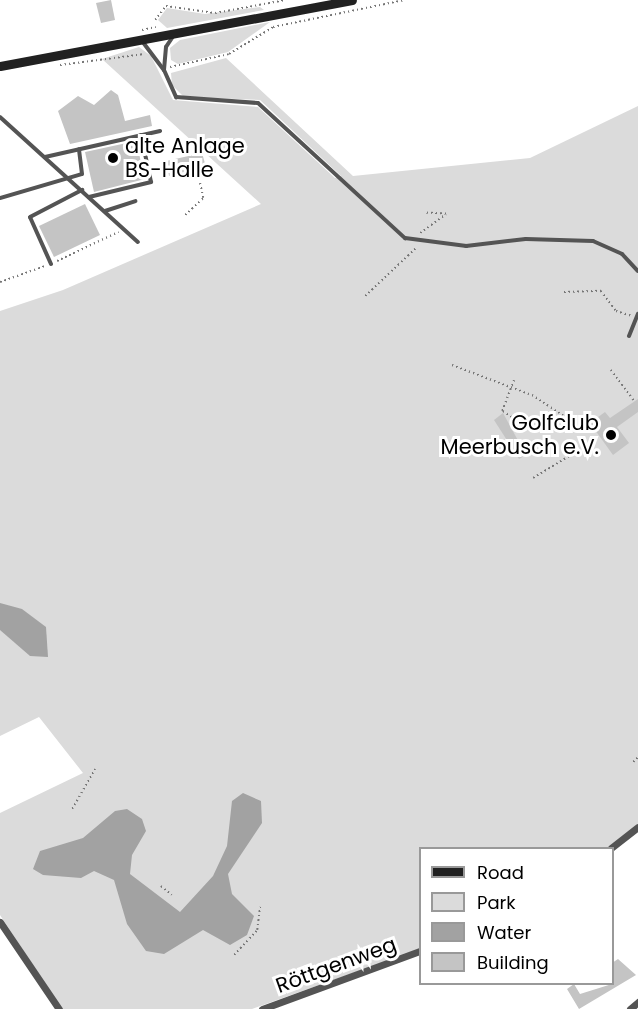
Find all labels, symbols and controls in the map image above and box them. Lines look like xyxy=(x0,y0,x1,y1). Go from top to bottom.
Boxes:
place label: alte Anlage BS-Halle xyxy=(125,133,245,183)
marker: alte Anlage BS-Halle xyxy=(106,151,120,165)
place label: Golfclub Meerbusch e.V. xyxy=(441,410,599,460)
marker: Golfclub Meerbusch e.V. xyxy=(604,428,618,442)
legend xyxy=(419,847,614,985)
text: Road xyxy=(477,860,524,885)
text: Park xyxy=(477,890,516,915)
text: Water xyxy=(477,920,531,945)
street label: Röttgenweg xyxy=(272,932,400,998)
text: Building xyxy=(477,950,549,975)

